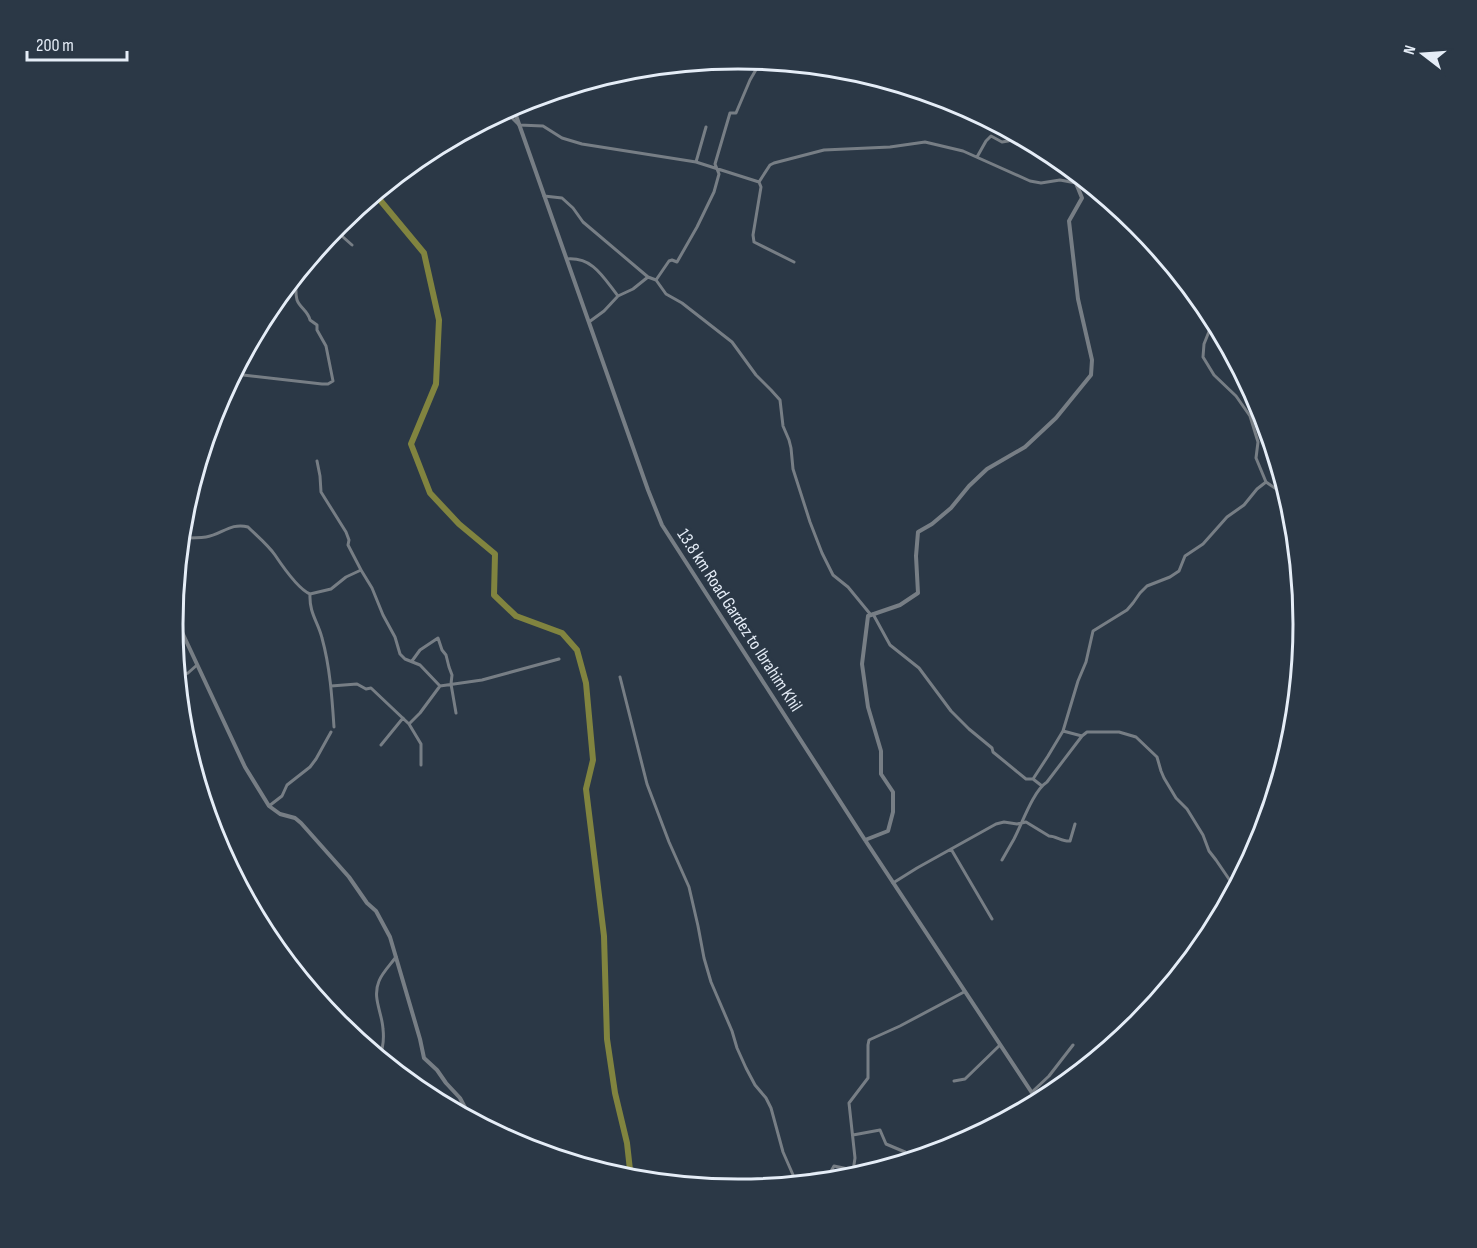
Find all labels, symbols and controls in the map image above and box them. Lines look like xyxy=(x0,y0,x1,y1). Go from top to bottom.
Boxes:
scale bar xyxy=(27,24,128,62)
north arrow xyxy=(1393,24,1453,84)
text: 200 m xyxy=(36,35,74,56)
text: N xyxy=(1400,43,1420,57)
street label: 13.8 km Road Gardez to Ibrahim Khil xyxy=(673,525,806,715)

